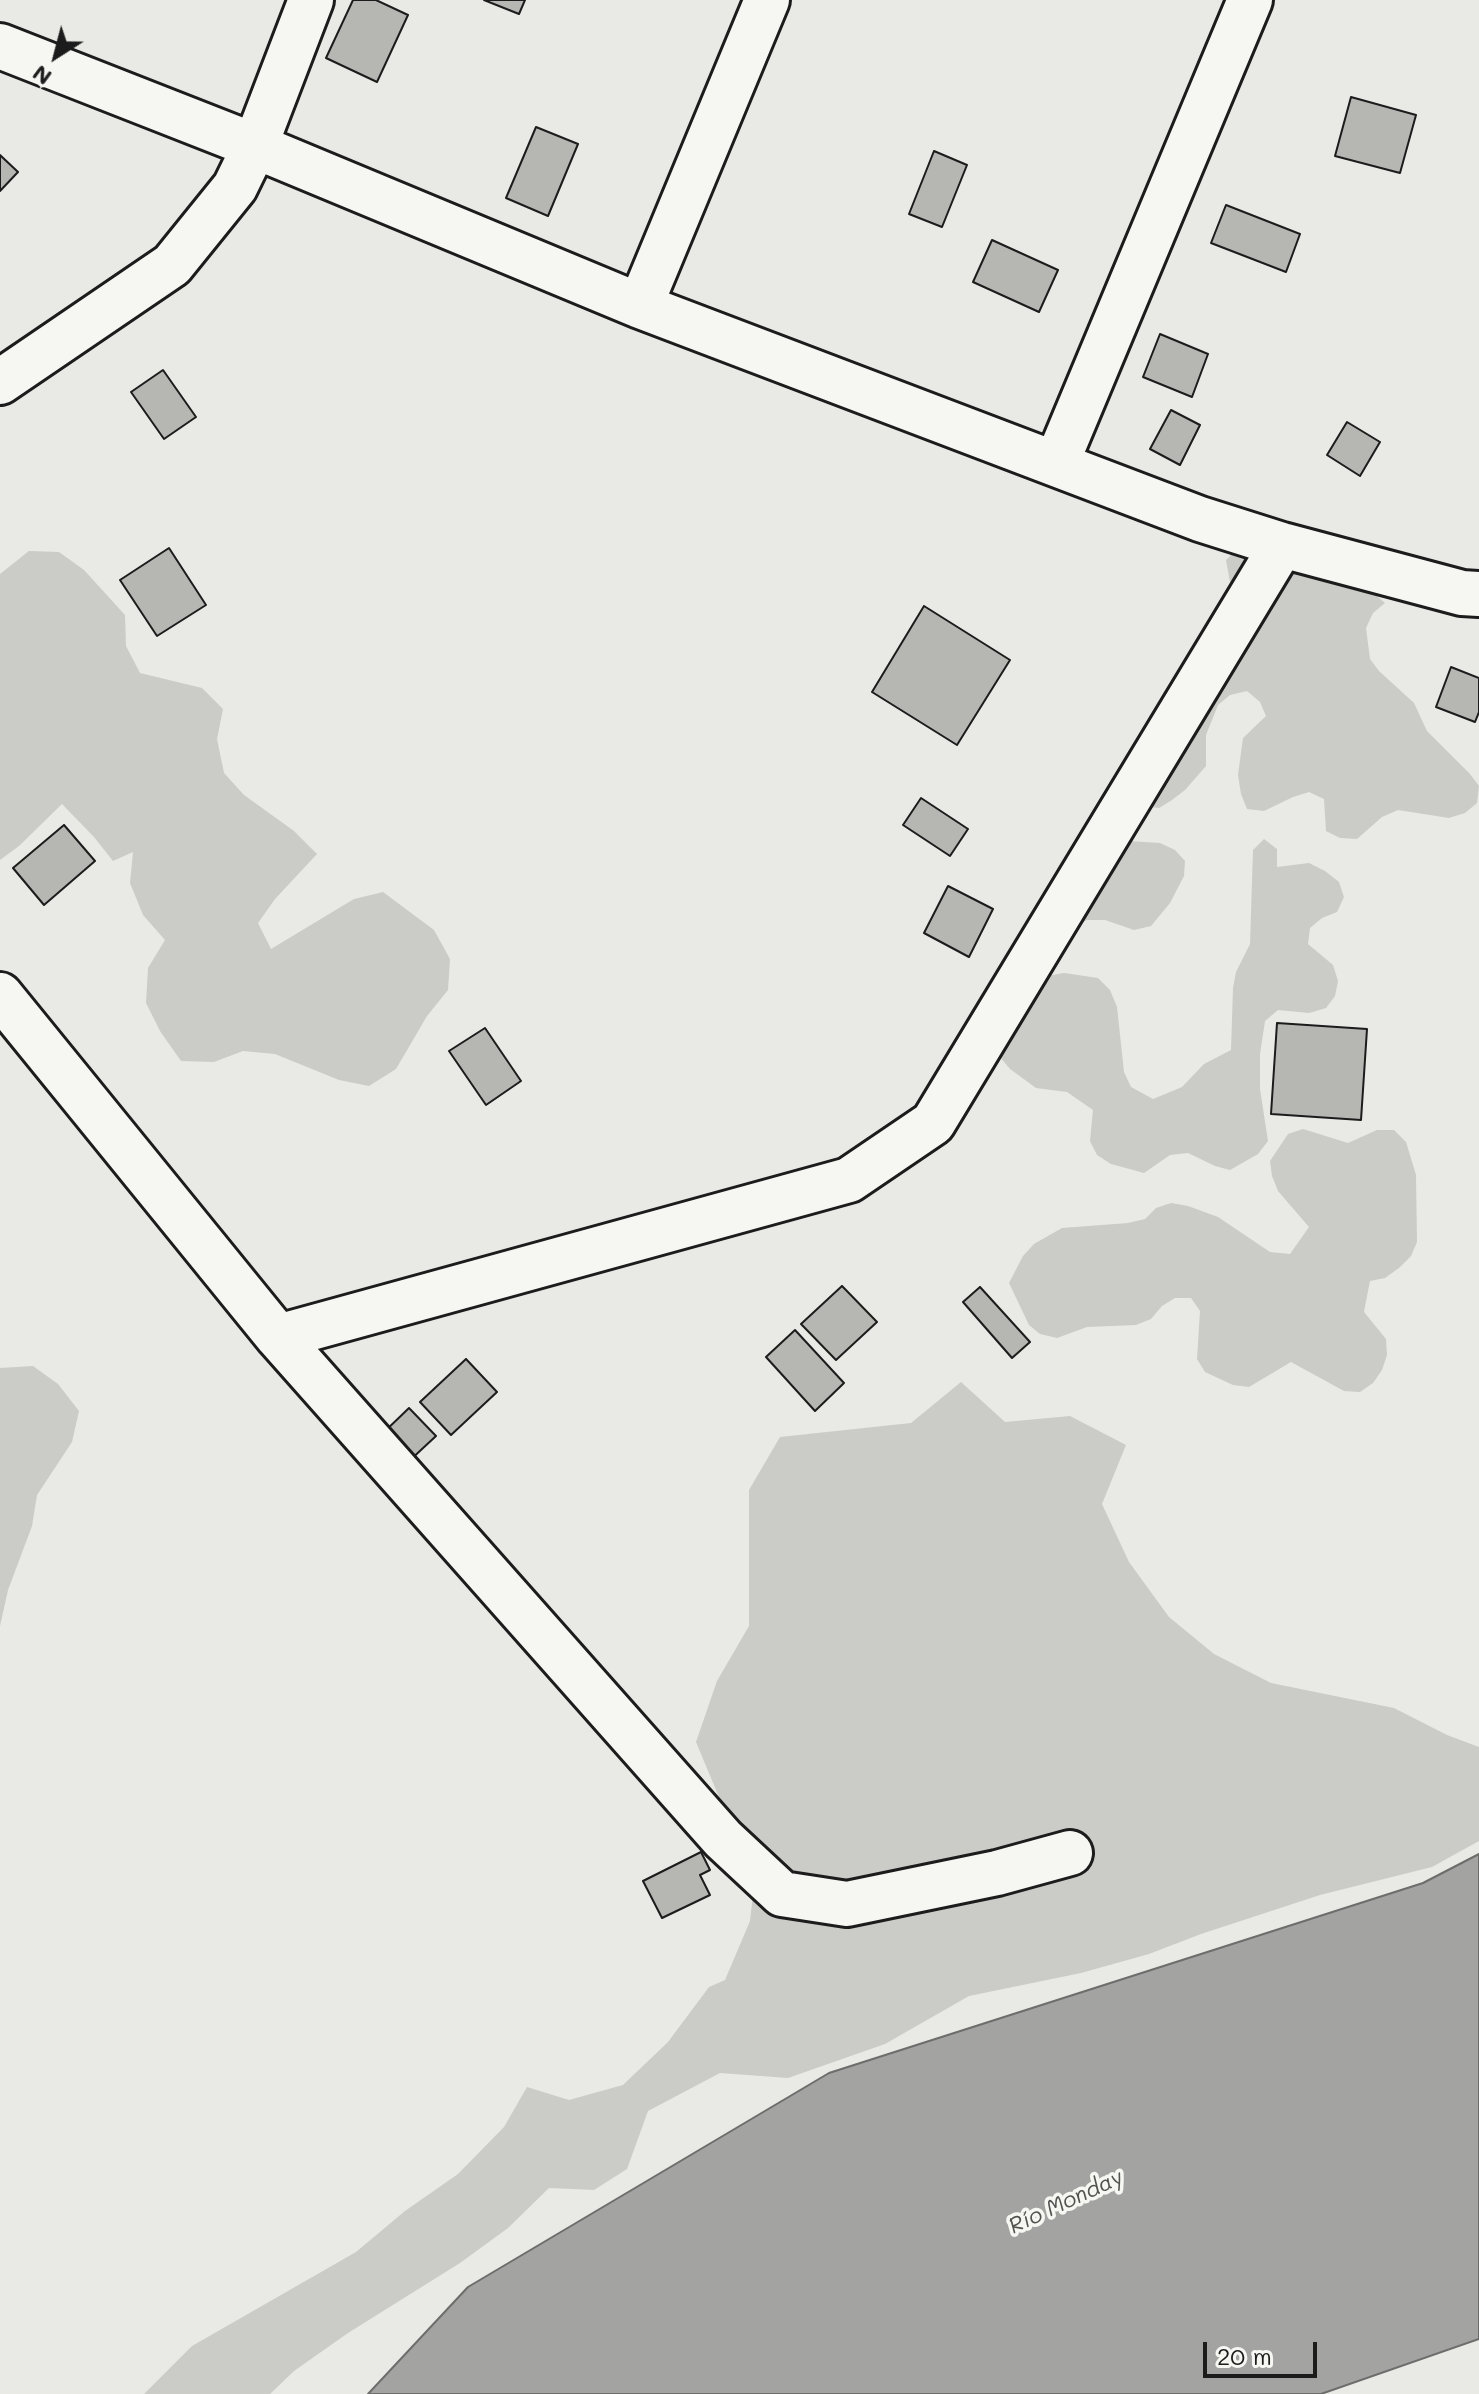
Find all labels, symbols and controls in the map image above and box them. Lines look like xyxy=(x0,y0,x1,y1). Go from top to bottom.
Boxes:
north arrow xyxy=(16,16,96,96)
text: N xyxy=(26,59,57,92)
water label: Río Monday xyxy=(1005,2164,1127,2240)
scale bar xyxy=(1207,2326,1321,2376)
text: 20 m xyxy=(1217,2340,1272,2371)

